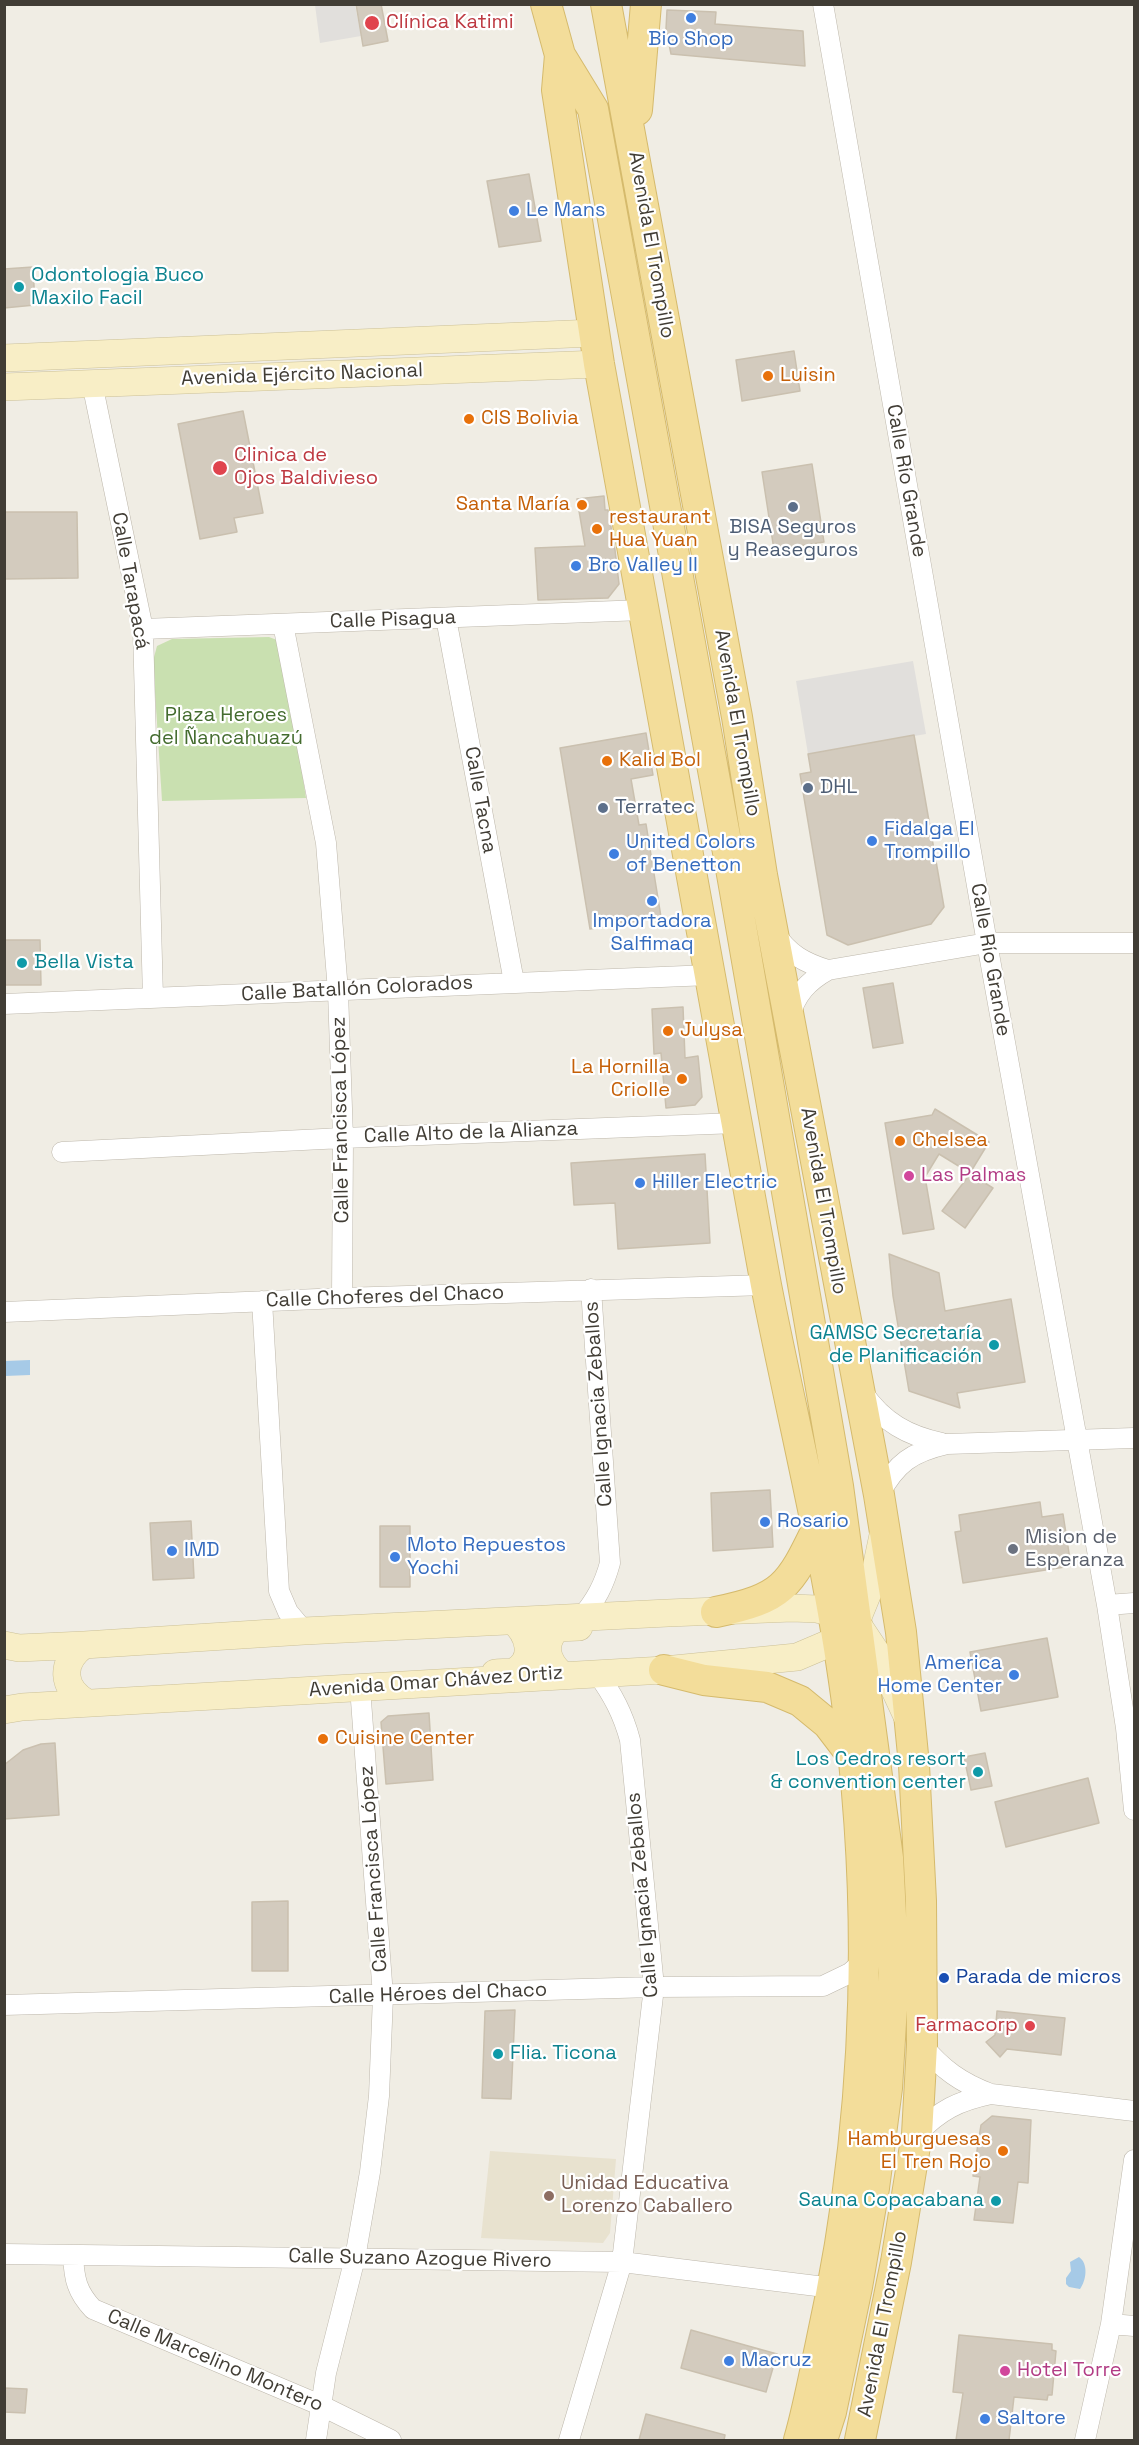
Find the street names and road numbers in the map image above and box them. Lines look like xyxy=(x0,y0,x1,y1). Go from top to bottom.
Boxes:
street label: Avenida El Trompillo xyxy=(623,150,679,340)
street label: Avenida Ejército Nacional xyxy=(181,359,423,391)
street label: Calle Río Grande xyxy=(881,403,931,559)
street label: Calle Tarapacá xyxy=(106,511,154,651)
street label: Calle Pisagua xyxy=(329,606,457,634)
street label: Avenida El Trompillo xyxy=(709,628,765,818)
street label: Calle Tacna xyxy=(459,745,501,855)
street label: Calle Río Grande xyxy=(965,882,1015,1038)
street label: Calle Batallón Colorados xyxy=(240,971,474,1007)
street label: Calle Francisca López xyxy=(327,1016,355,1224)
street label: Avenida El Trompillo xyxy=(795,1106,851,1296)
street label: Calle Alto de la Alianza xyxy=(363,1117,579,1149)
street label: Calle Choferes del Chaco xyxy=(265,1281,505,1313)
street label: Calle Ignacia Zeballos xyxy=(580,1300,618,1508)
street label: Avenida Omar Chávez Ortiz xyxy=(308,1661,564,1703)
street label: Calle Francisca López xyxy=(355,1765,393,1973)
street label: Calle Ignacia Zeballos xyxy=(622,1791,664,1999)
street label: Calle Héroes del Chaco xyxy=(328,1978,548,2010)
street label: Avenida El Trompillo xyxy=(853,2229,913,2419)
street label: Calle Suzano Azogue Rivero xyxy=(288,2245,552,2273)
street label: Calle Marcelino Montero xyxy=(103,2305,327,2417)

